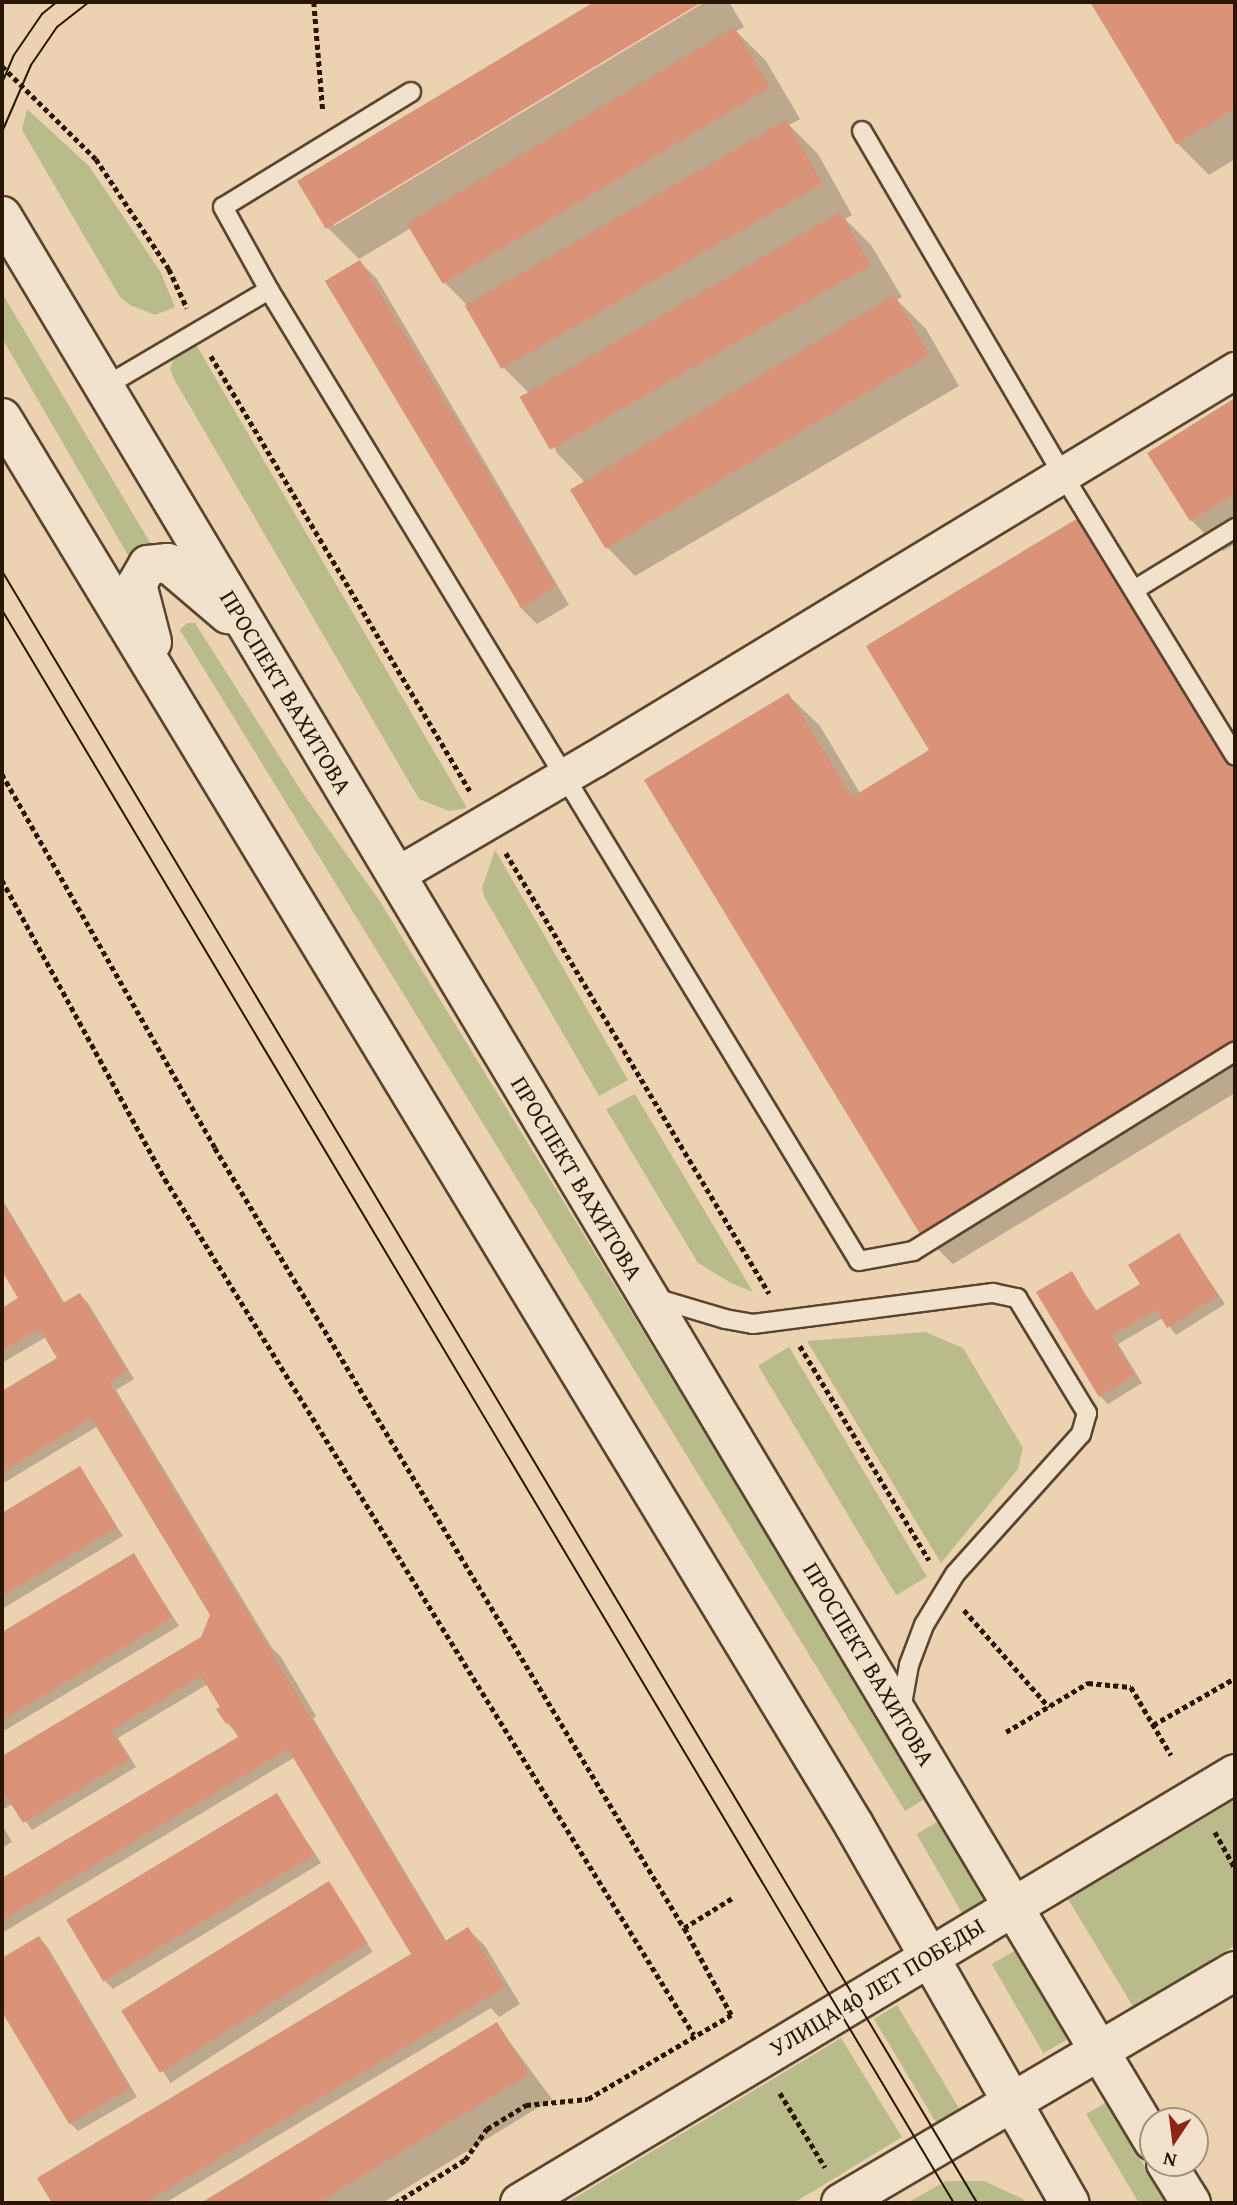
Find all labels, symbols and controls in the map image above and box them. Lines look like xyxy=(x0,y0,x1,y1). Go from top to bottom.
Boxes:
street label: ПРОСПЕКТ ВАХИТОВА xyxy=(214,585,358,799)
street label: ПРОСПЕКТ ВАХИТОВА xyxy=(505,1071,649,1285)
street label: ПРОСПЕКТ ВАХИТОВА xyxy=(797,1557,941,1771)
street label: УЛИЦА 40 ЛЕТ ПОБЕДЫ xyxy=(764,1911,990,2063)
north arrow xyxy=(1139,2107,1209,2177)
text: N xyxy=(1160,2145,1179,2176)

